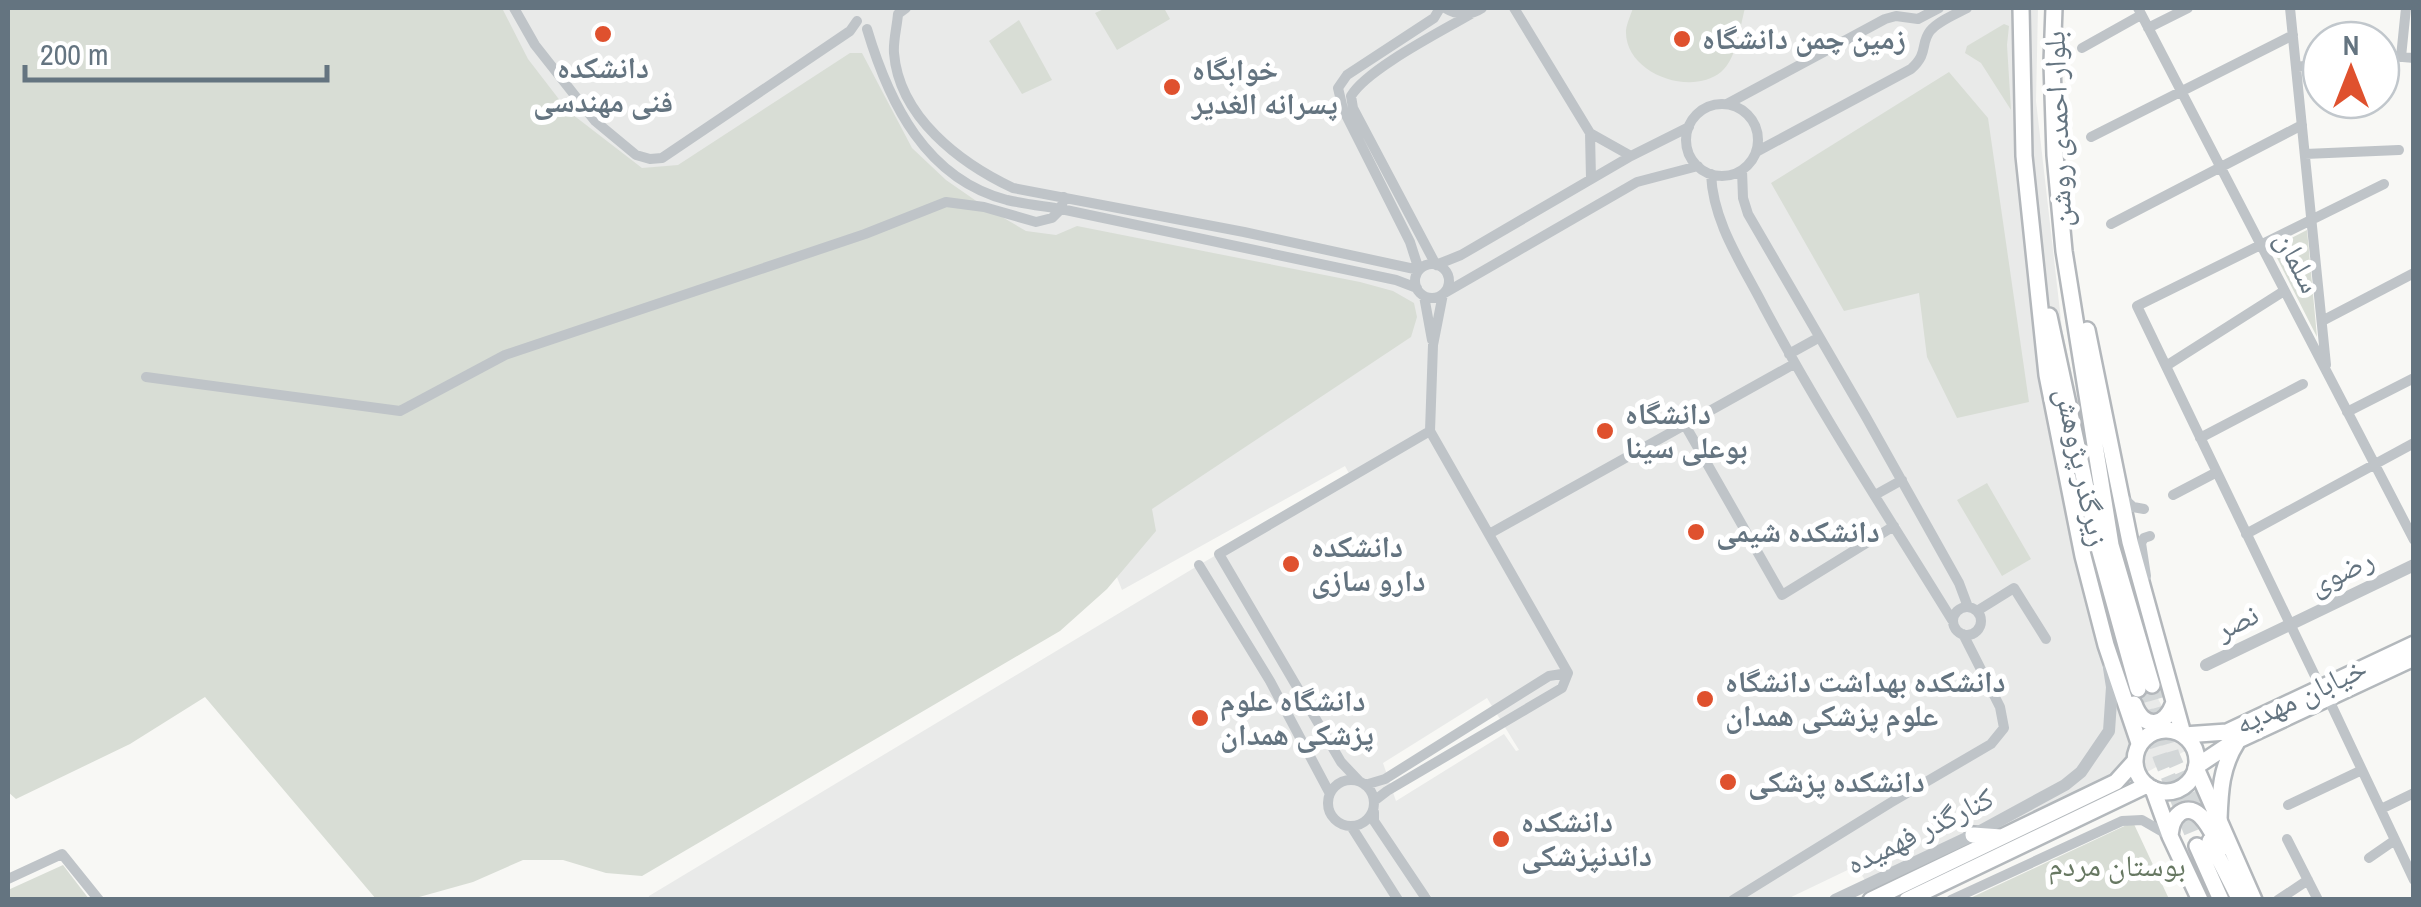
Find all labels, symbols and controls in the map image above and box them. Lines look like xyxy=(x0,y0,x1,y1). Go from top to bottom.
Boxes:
place label: زمین چمن دانشگاه xyxy=(1702,18,1906,58)
scale bar xyxy=(25,20,328,82)
north arrow xyxy=(2301,20,2401,120)
marker: دانشکده فنی مهندسی xyxy=(592,23,614,45)
text: N xyxy=(2343,26,2359,64)
marker: زمین چمن دانشگاه xyxy=(1671,28,1693,50)
street label: بلوار احمدی روشن xyxy=(2034,30,2080,228)
text: 200 m xyxy=(40,34,108,74)
place label: دانشکده فنی مهندسی xyxy=(533,47,673,121)
place label: خوابگاه پسرانه الغدیر xyxy=(1190,49,1338,123)
marker: خوابگاه پسرانه الغدیر xyxy=(1161,76,1183,98)
street label: سلمان xyxy=(2266,224,2331,299)
street label: زیرگذر پژوهش xyxy=(2047,384,2119,550)
place label: دانشگاه بوعلی سینا xyxy=(1625,393,1748,467)
marker: دانشگاه بوعلی سینا xyxy=(1594,420,1616,442)
place label: دانشکده شیمی xyxy=(1716,511,1880,551)
marker: دانشکده شیمی xyxy=(1685,521,1707,543)
place label: دانشکده دارو سازی xyxy=(1311,526,1426,600)
street label: رضوی xyxy=(2301,538,2380,604)
marker: دانشکده دارو سازی xyxy=(1280,553,1302,575)
street label: نصر xyxy=(2207,594,2265,649)
street label: خیابان مهدیه xyxy=(2228,647,2373,743)
place label: دانشکده بهداشت دانشگاه علوم پزشکی همدان xyxy=(1725,661,2006,737)
place label: دانشگاه علوم پزشکی همدان xyxy=(1220,680,1374,754)
marker: دانشکده بهداشت دانشگاه علوم پزشکی همدان xyxy=(1694,688,1716,710)
marker: دانشگاه علوم پزشکی همدان xyxy=(1189,707,1211,729)
place label: دانشکده پزشکی xyxy=(1748,761,1925,801)
marker: دانشکده پزشکی xyxy=(1717,771,1739,793)
street label: کنارگذر فهمیده xyxy=(1839,777,2000,883)
place label: دانشکده داندنپزشکی xyxy=(1521,801,1652,875)
marker: دانشکده داندنپزشکی xyxy=(1490,828,1512,850)
park label: بوستان مردم xyxy=(2048,845,2186,885)

